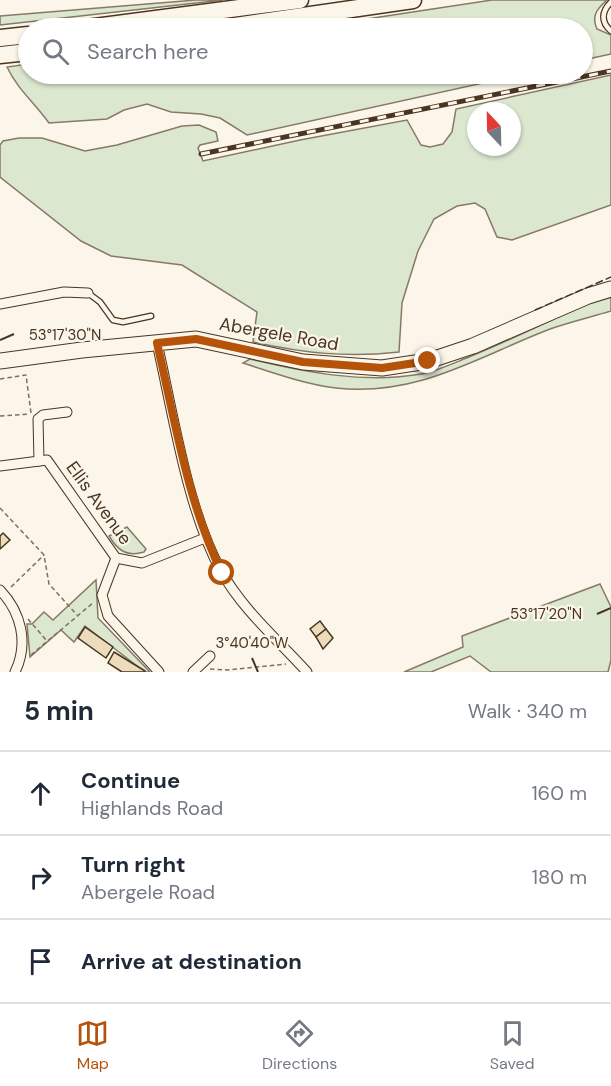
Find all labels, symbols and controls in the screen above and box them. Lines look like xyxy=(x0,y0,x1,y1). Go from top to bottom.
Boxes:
search box xyxy=(18,18,593,84)
icon: search xyxy=(39,35,72,68)
text: Search here xyxy=(87,37,208,66)
north arrow xyxy=(467,102,521,156)
street label: Abergele Road xyxy=(217,312,341,356)
text: 53°17'30"N xyxy=(29,325,101,345)
route end xyxy=(414,347,440,373)
street label: Ellis Avenue xyxy=(61,457,137,549)
route start xyxy=(208,559,234,585)
text: 53°17'20"N xyxy=(510,604,582,624)
text: 3°40'40"W xyxy=(215,633,289,653)
text: 5 min xyxy=(24,694,94,728)
text: Walk · 340 m xyxy=(468,698,587,724)
text: Continue xyxy=(81,766,180,795)
icon: ahead xyxy=(24,777,57,810)
text: 160 m xyxy=(531,780,587,806)
text: Highlands Road xyxy=(81,795,223,821)
text: Turn right xyxy=(81,850,186,879)
icon: right xyxy=(24,861,57,894)
text: 180 m xyxy=(532,864,587,890)
text: Abergele Road xyxy=(81,879,215,905)
icon: arrive xyxy=(24,945,57,978)
text: Arrive at destination xyxy=(81,947,302,976)
tab: Map xyxy=(76,1017,109,1074)
tab: Directions xyxy=(262,1017,337,1074)
tab: Saved xyxy=(490,1017,535,1074)

